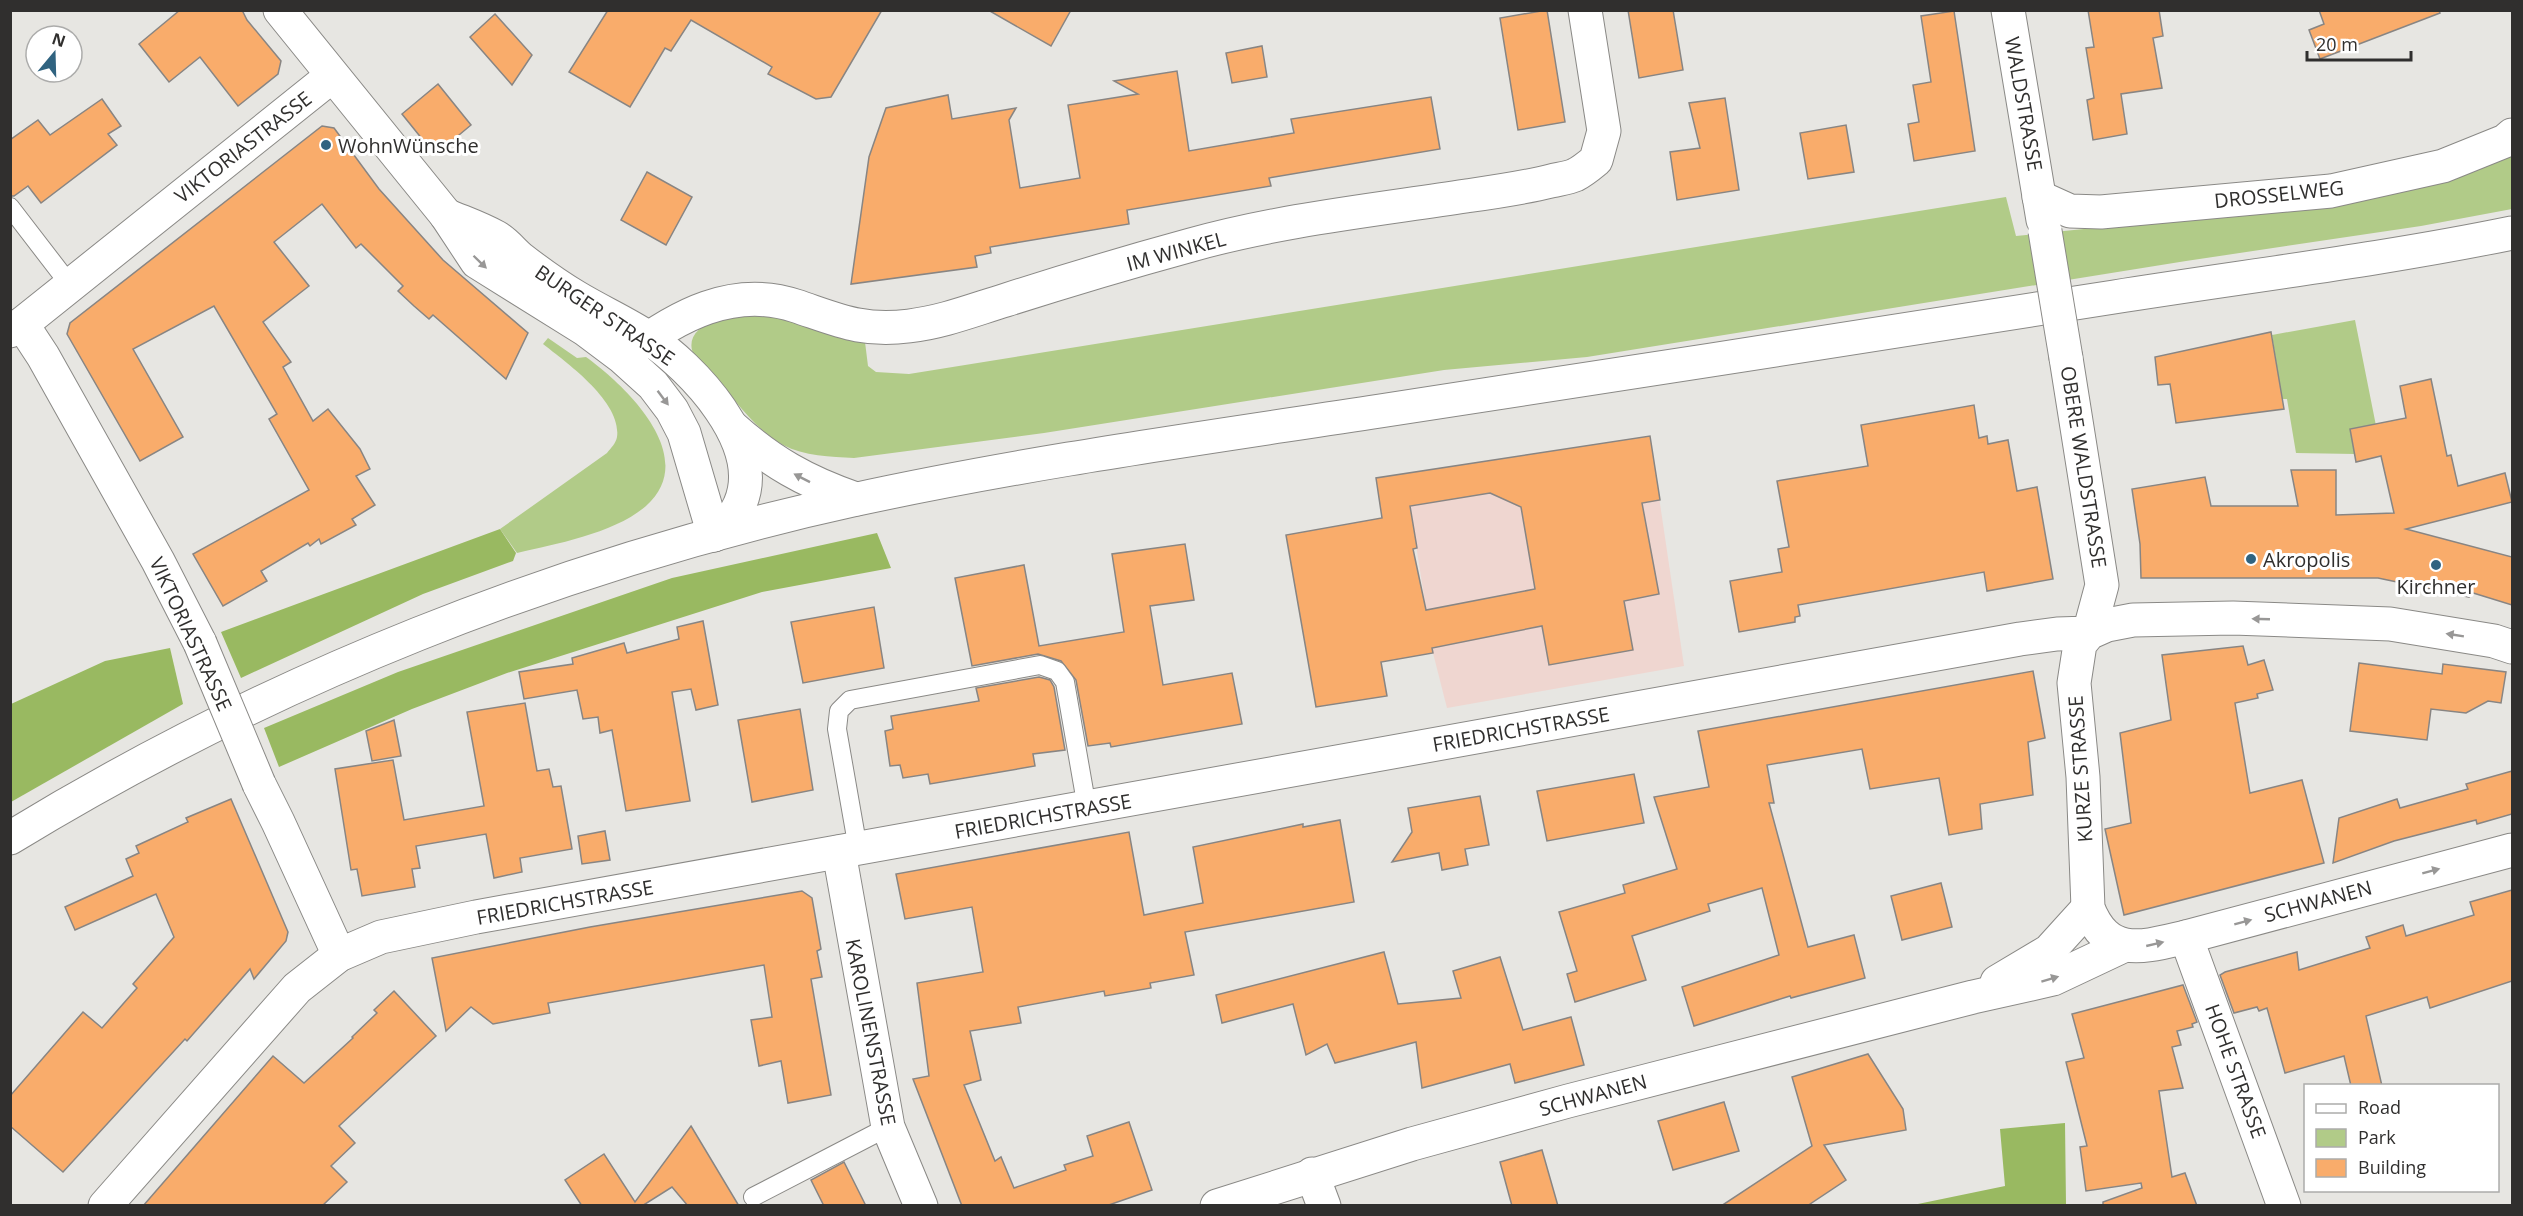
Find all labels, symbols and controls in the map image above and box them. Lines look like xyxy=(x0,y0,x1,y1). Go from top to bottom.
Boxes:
north arrow xyxy=(24,24,84,84)
scale bar xyxy=(2307,24,2410,62)
text: N xyxy=(49,27,69,52)
text: 20 m xyxy=(2316,32,2358,56)
street label: WALDSTRASSE xyxy=(1999,35,2049,173)
street label: VIKTORIASTRASSE xyxy=(169,85,317,209)
place label: WohnWünsche xyxy=(338,132,479,159)
marker: WohnWünsche xyxy=(319,138,333,152)
street label: DROSSELWEG xyxy=(2213,174,2345,214)
street label: IM WINKEL xyxy=(1123,225,1229,277)
one-way arrow xyxy=(472,255,487,269)
street label: BURGER STRASSE xyxy=(530,258,680,372)
street label: OBERE WALDSTRASSE xyxy=(2055,364,2113,570)
one-way arrow xyxy=(657,391,669,406)
one-way arrow xyxy=(793,473,811,483)
place label: Akropolis xyxy=(2263,546,2350,573)
marker: Akropolis xyxy=(2244,552,2258,566)
street label: VIKTORIASTRASSE xyxy=(143,553,239,715)
marker: Kirchner xyxy=(2429,558,2443,572)
place label: Kirchner xyxy=(2397,573,2475,600)
one-way arrow xyxy=(2252,615,2271,624)
one-way arrow xyxy=(2446,630,2465,639)
street label: KURZE STRASSE xyxy=(2061,695,2099,843)
street label: FRIEDRICHSTRASSE xyxy=(1430,700,1612,758)
street label: FRIEDRICHSTRASSE xyxy=(952,787,1134,845)
one-way arrow xyxy=(2422,866,2440,876)
street label: FRIEDRICHSTRASSE xyxy=(474,873,656,931)
street label: SCHWANEN xyxy=(2261,874,2375,928)
one-way arrow xyxy=(2234,916,2252,926)
street label: KAROLINENSTRASSE xyxy=(840,936,902,1128)
one-way arrow xyxy=(2146,939,2165,948)
one-way arrow xyxy=(2041,974,2059,983)
street label: HOHE STRASSE xyxy=(2199,1000,2273,1142)
street label: SCHWANEN xyxy=(1536,1068,1650,1122)
legend xyxy=(2304,1084,2499,1192)
text: Road xyxy=(2358,1095,2401,1119)
text: Park xyxy=(2358,1125,2396,1149)
text: Building xyxy=(2358,1155,2426,1179)

